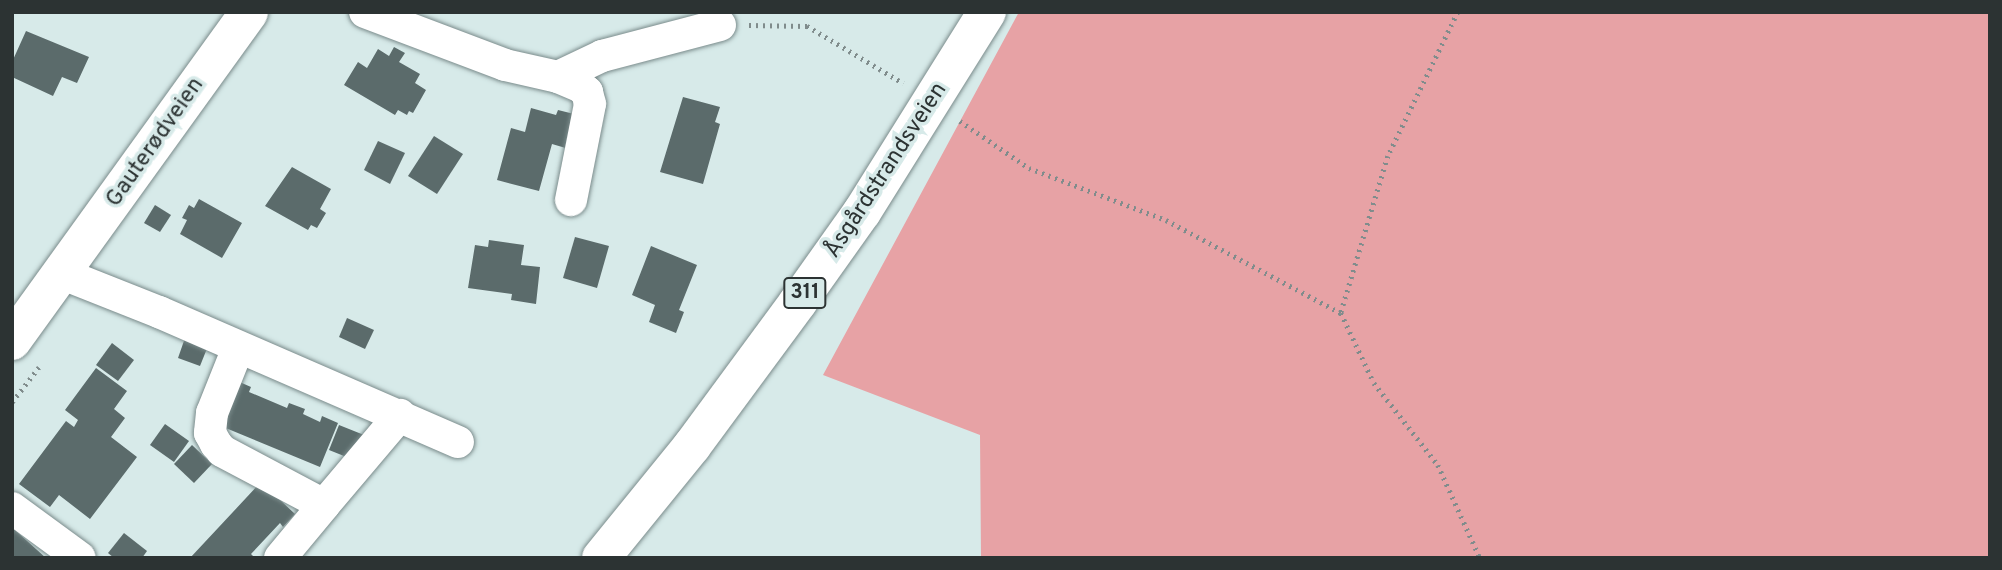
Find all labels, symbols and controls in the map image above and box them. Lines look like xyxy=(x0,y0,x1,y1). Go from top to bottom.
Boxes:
street label: Gauterødveien xyxy=(101,73,211,213)
street label: Åsgårdstrandsveien xyxy=(820,78,954,264)
road number: 311 xyxy=(782,276,828,310)

